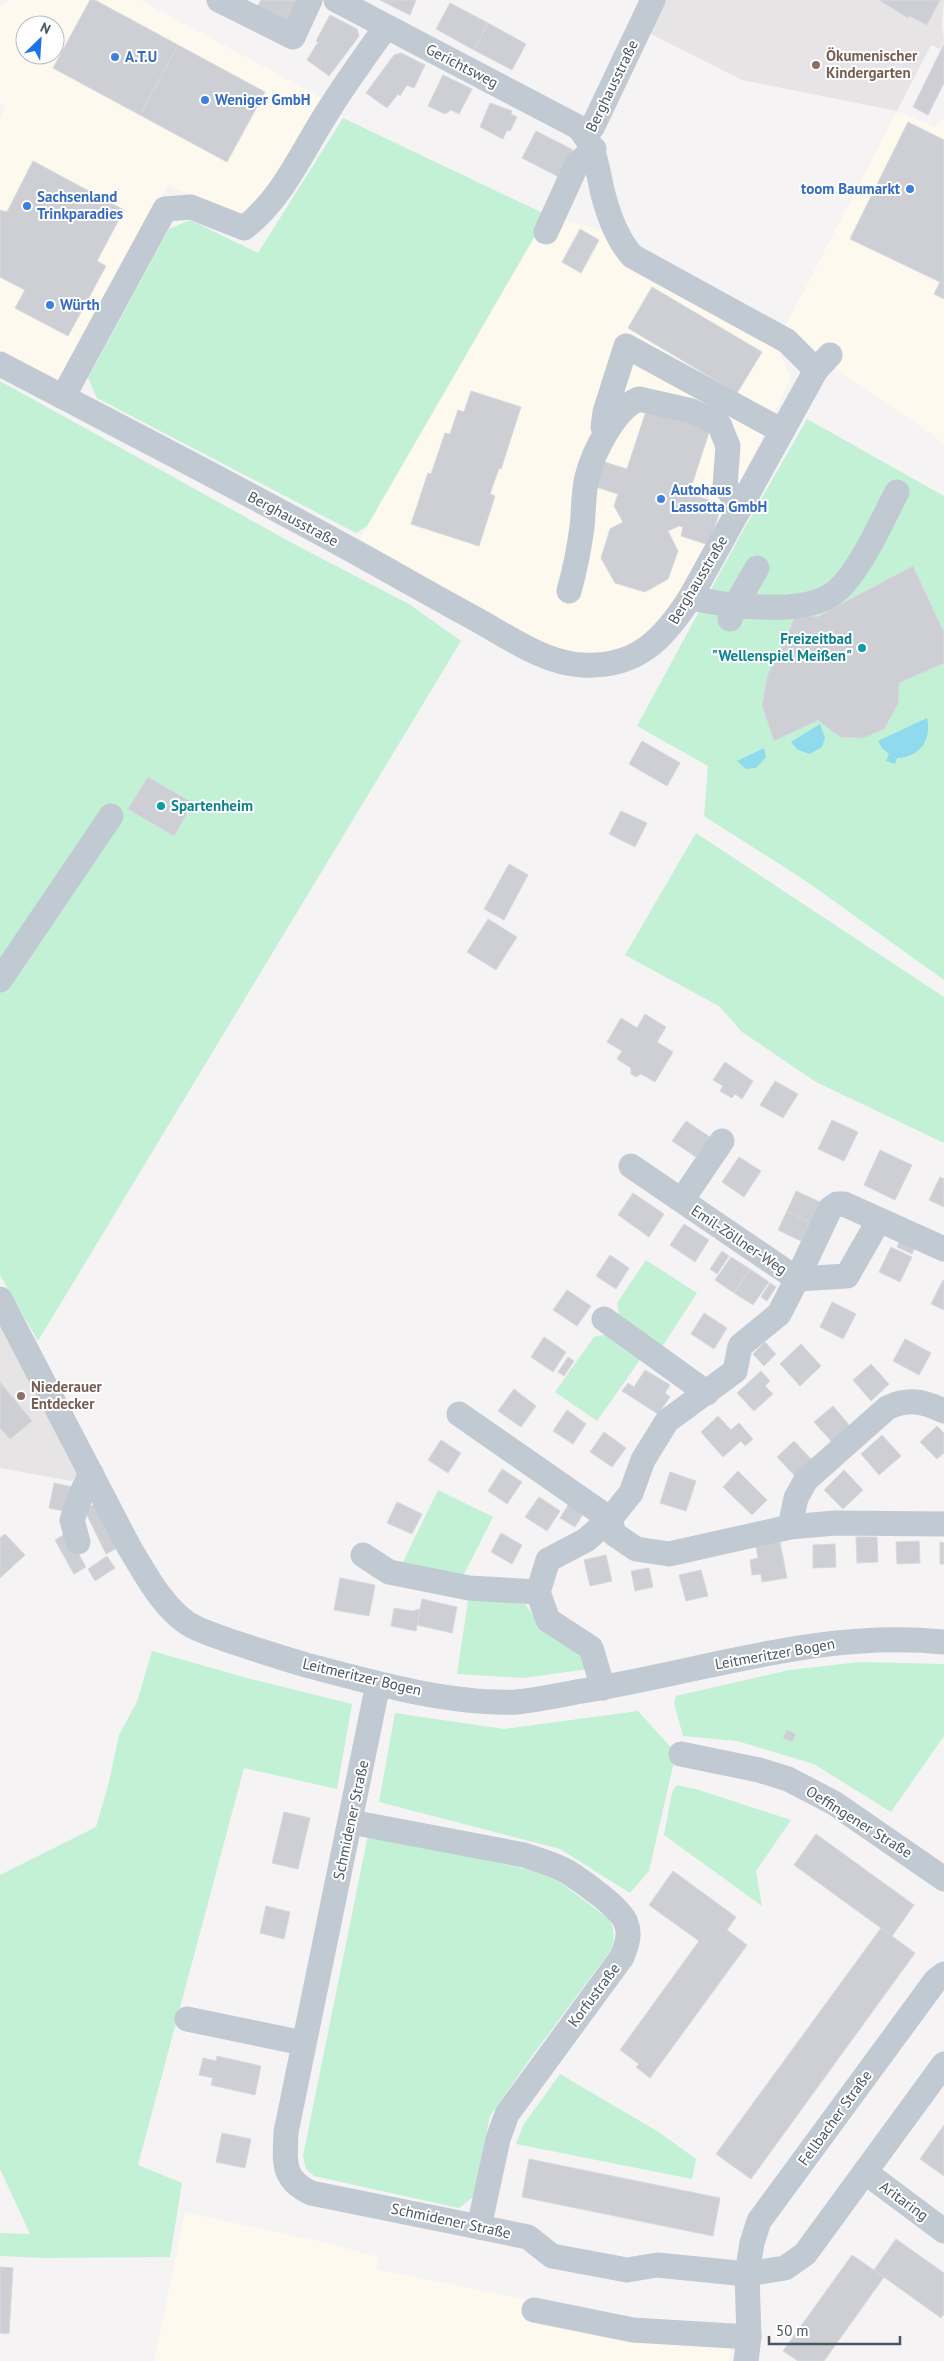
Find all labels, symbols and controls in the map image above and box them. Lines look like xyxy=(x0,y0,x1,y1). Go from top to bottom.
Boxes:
north arrow xyxy=(15,15,65,65)
text: N xyxy=(38,18,53,38)
street label: Berghausstraße xyxy=(581,37,642,135)
street label: Gerichtsweg xyxy=(423,39,502,92)
place label: Ökumenischer Kindergarten xyxy=(826,46,918,82)
place label: A.T.U xyxy=(125,47,157,66)
marker: A.T.U xyxy=(109,51,121,63)
marker: Ökumenischer Kindergarten xyxy=(810,59,822,71)
place label: Weniger GmbH xyxy=(215,90,311,109)
marker: Weniger GmbH xyxy=(199,94,211,106)
place label: toom Baumarkt xyxy=(801,179,901,198)
marker: toom Baumarkt xyxy=(904,183,916,195)
place label: Sachsenland Trinkparadies xyxy=(37,187,123,223)
marker: Sachsenland Trinkparadies xyxy=(21,200,33,212)
place label: Würth xyxy=(60,295,100,314)
marker: Würth xyxy=(44,299,56,311)
place label: Autohaus Lassotta GmbH xyxy=(671,480,767,516)
street label: Berghausstraße xyxy=(245,487,342,550)
marker: Autohaus Lassotta GmbH xyxy=(655,493,667,505)
street label: Berghausstraße xyxy=(664,532,731,628)
place label: Freizeitbad "Wellenspiel Meißen" xyxy=(712,629,852,665)
marker: Freizeitbad "Wellenspiel Meißen" xyxy=(856,642,868,654)
place label: Spartenheim xyxy=(171,796,253,815)
marker: Spartenheim xyxy=(155,800,167,812)
street label: Emil-Zöllner-Weg xyxy=(688,1200,791,1279)
place label: Niederauer Entdecker xyxy=(31,1377,103,1413)
marker: Niederauer Entdecker xyxy=(15,1390,27,1402)
street label: Leitmeritzer Bogen xyxy=(713,1634,836,1673)
street label: Leitmeritzer Bogen xyxy=(301,1654,423,1699)
street label: Schmidener Straße xyxy=(329,1758,372,1881)
street label: Oeffingener Straße xyxy=(803,1781,916,1862)
street label: Korfustraße xyxy=(563,1959,624,2030)
street label: Fellbacher Straße xyxy=(794,2066,876,2169)
street label: Aritaring xyxy=(876,2177,932,2225)
street label: Schmidener Straße xyxy=(390,2199,513,2242)
scale bar xyxy=(769,2314,900,2346)
text: 50 m xyxy=(776,2321,809,2340)

